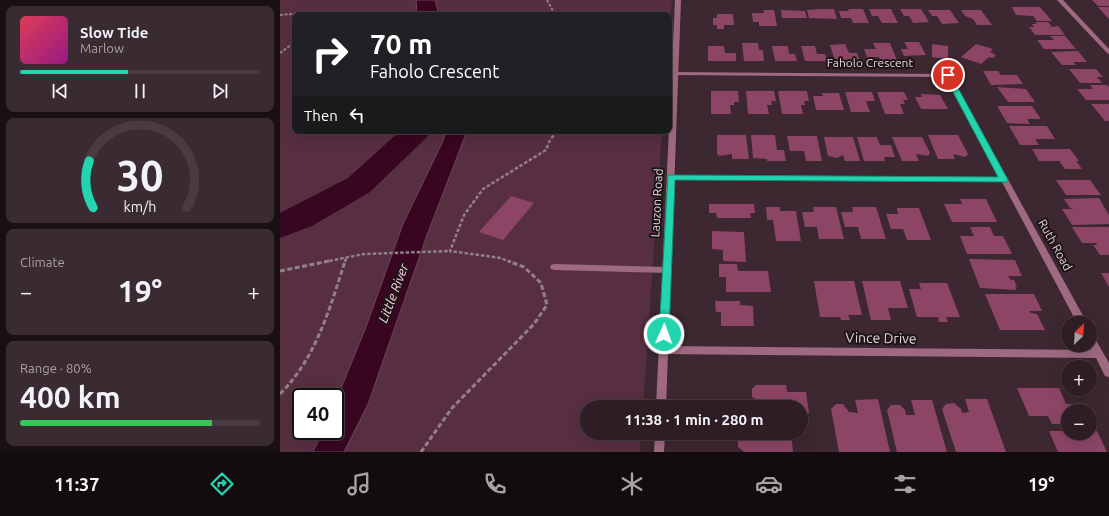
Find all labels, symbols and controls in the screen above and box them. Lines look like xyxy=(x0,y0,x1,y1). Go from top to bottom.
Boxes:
text: Slow Tide xyxy=(80,24,148,41)
icon: right xyxy=(304,28,356,80)
text: 70 m xyxy=(370,28,432,59)
text: Marlow xyxy=(80,41,124,55)
street label: Faholo Crescent xyxy=(827,56,913,69)
pin xyxy=(931,58,965,92)
text: Faholo Crescent xyxy=(370,61,499,81)
icon: arrive xyxy=(937,64,959,86)
icon: previous xyxy=(49,80,71,102)
icon: pause xyxy=(129,80,151,102)
icon: next xyxy=(209,80,231,102)
icon: left xyxy=(346,104,368,126)
text: Then xyxy=(304,107,338,124)
text: 30 xyxy=(117,152,163,199)
street label: Lauzon Road xyxy=(648,168,665,238)
text: km/h xyxy=(124,199,156,215)
street label: Ruth Road xyxy=(1036,217,1075,273)
text: Climate xyxy=(20,255,65,269)
water label: Little River xyxy=(375,261,411,324)
text: 19° xyxy=(118,274,162,308)
text: − xyxy=(20,279,32,304)
text: + xyxy=(248,279,260,304)
position arrow xyxy=(643,313,685,355)
north arrow xyxy=(1061,316,1097,352)
map controls xyxy=(1061,316,1097,440)
street label: Vince Drive xyxy=(845,329,917,347)
button: + xyxy=(1061,360,1097,396)
text: Range · 80% xyxy=(20,361,92,375)
text: 400 km xyxy=(20,380,121,414)
speed limit sign: 40 xyxy=(292,388,344,440)
button: − xyxy=(1061,404,1097,440)
text: 11:38 · 1 min · 280 m xyxy=(625,411,763,428)
icon: directions xyxy=(208,470,236,498)
icon: music xyxy=(345,470,373,498)
icon: phone xyxy=(481,470,509,498)
icon: climate xyxy=(618,470,646,498)
icon: car xyxy=(755,470,783,498)
icon: filters xyxy=(891,470,919,498)
text: 11:37 xyxy=(54,474,99,494)
text: 19° xyxy=(1028,474,1055,494)

